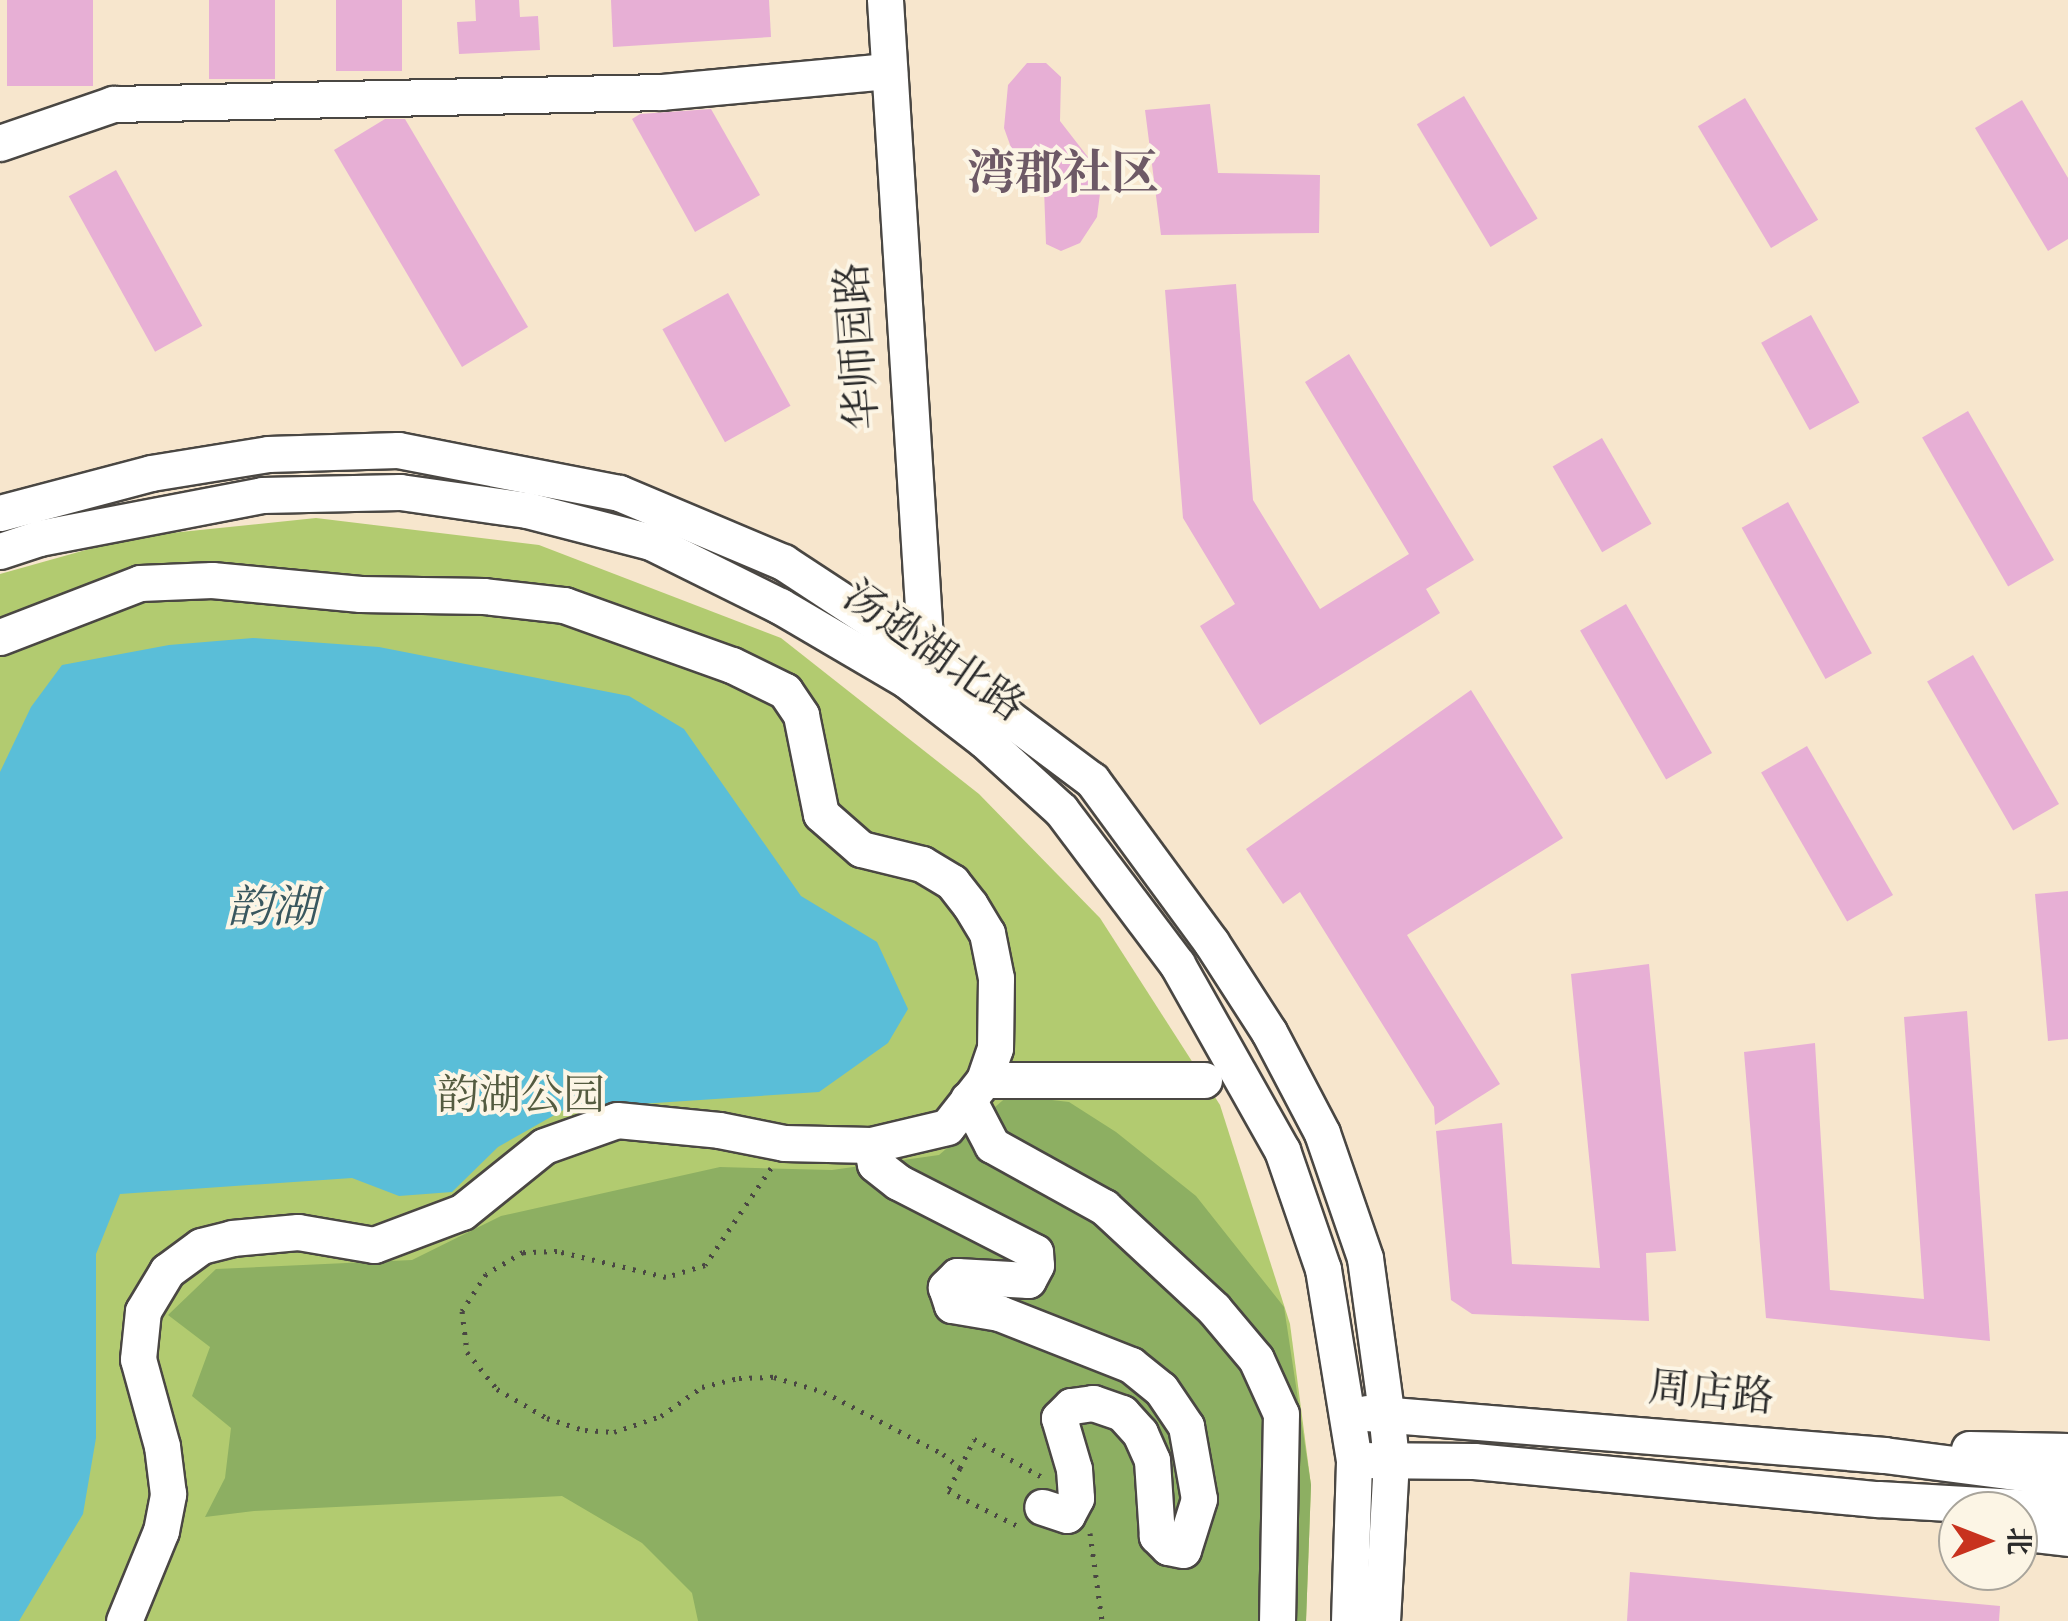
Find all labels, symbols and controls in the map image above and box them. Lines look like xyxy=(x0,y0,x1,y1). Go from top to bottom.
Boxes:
district label: 湾郡社区 xyxy=(967,149,1159,207)
street label: 华师园路 xyxy=(830,260,892,432)
street label: 汤逊湖北路 xyxy=(832,573,1032,735)
water label: 韵湖 xyxy=(227,885,317,939)
park label: 韵湖公园 xyxy=(437,1074,605,1124)
street label: 周店路 xyxy=(1646,1365,1776,1427)
north arrow xyxy=(1938,1491,2038,1591)
text: 北 xyxy=(1996,1527,2036,1555)

